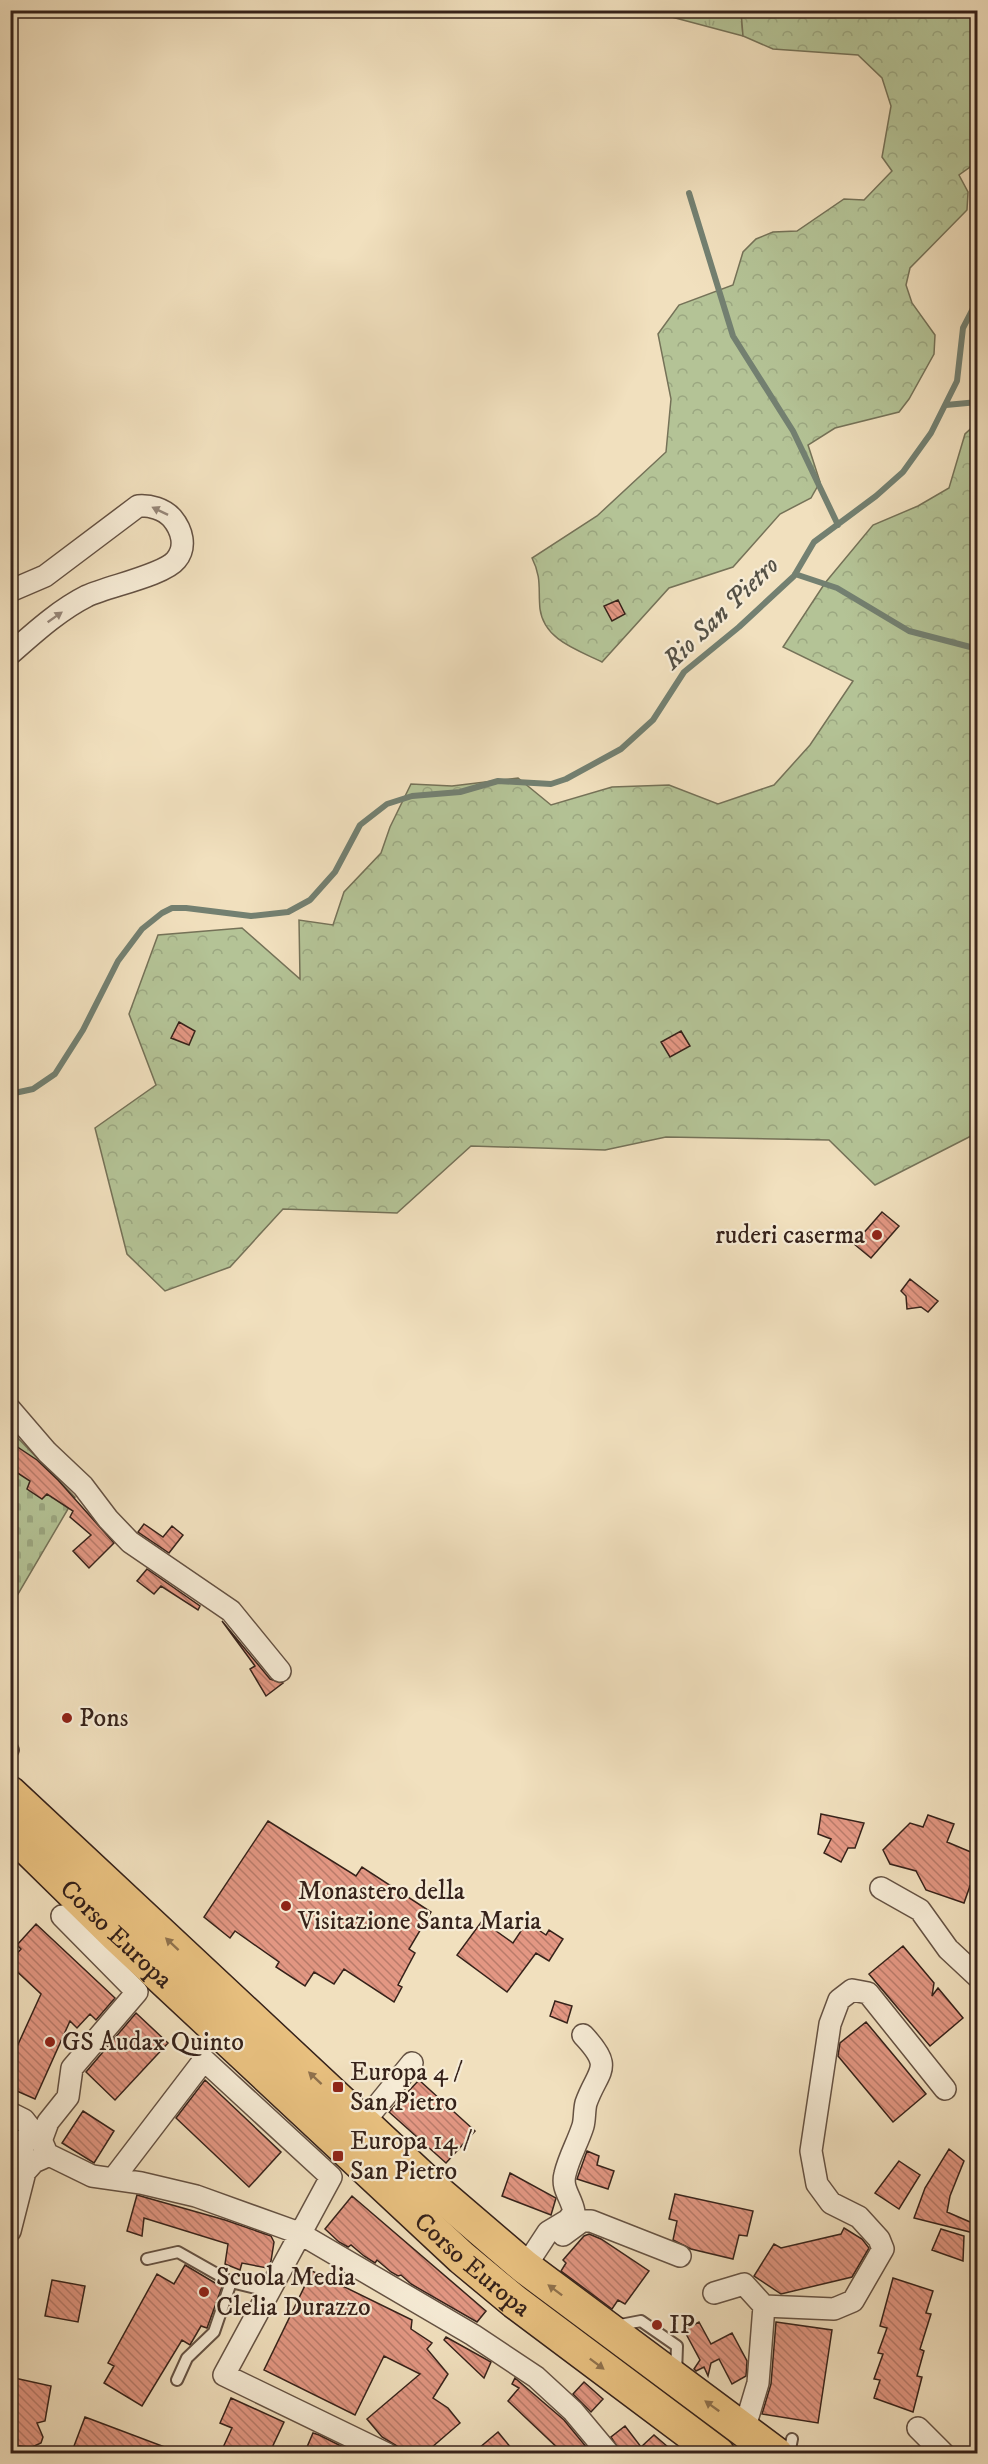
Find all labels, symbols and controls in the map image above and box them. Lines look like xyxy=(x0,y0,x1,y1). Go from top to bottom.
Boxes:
one-way arrow xyxy=(151,506,168,516)
water label: Rio San Pietro xyxy=(655,549,787,678)
one-way arrow xyxy=(47,611,63,623)
place label: ruderi caserma xyxy=(715,1219,865,1252)
marker: ruderi caserma xyxy=(870,1228,884,1242)
place label: Pons xyxy=(79,1702,129,1735)
marker: Pons xyxy=(60,1711,74,1725)
street label: Corso Europa xyxy=(53,1872,179,1996)
place label: Monastero della Visitazione Santa Maria xyxy=(297,1875,541,1938)
marker: Monastero della Visitazione Santa Maria xyxy=(279,1899,293,1913)
one-way arrow xyxy=(166,1938,180,1952)
place label: GS Audax Quinto xyxy=(62,2026,244,2059)
marker: GS Audax Quinto xyxy=(43,2035,57,2049)
place label: Europa 4 / San Pietro xyxy=(350,2056,462,2119)
one-way arrow xyxy=(307,2071,322,2085)
marker: Europa 4 / San Pietro xyxy=(331,2080,345,2094)
place label: Europa 14 / San Pietro xyxy=(350,2125,472,2188)
marker: Europa 14 / San Pietro xyxy=(331,2149,345,2163)
street label: Corso Europa xyxy=(407,2205,537,2324)
place label: Scuola Media Clelia Durazzo xyxy=(216,2261,371,2324)
one-way arrow xyxy=(547,2284,563,2297)
marker: Scuola Media Clelia Durazzo xyxy=(197,2285,211,2299)
place label: IP xyxy=(669,2309,695,2342)
marker: IP xyxy=(650,2318,664,2332)
one-way arrow xyxy=(590,2357,605,2369)
one-way arrow xyxy=(704,2400,720,2412)

